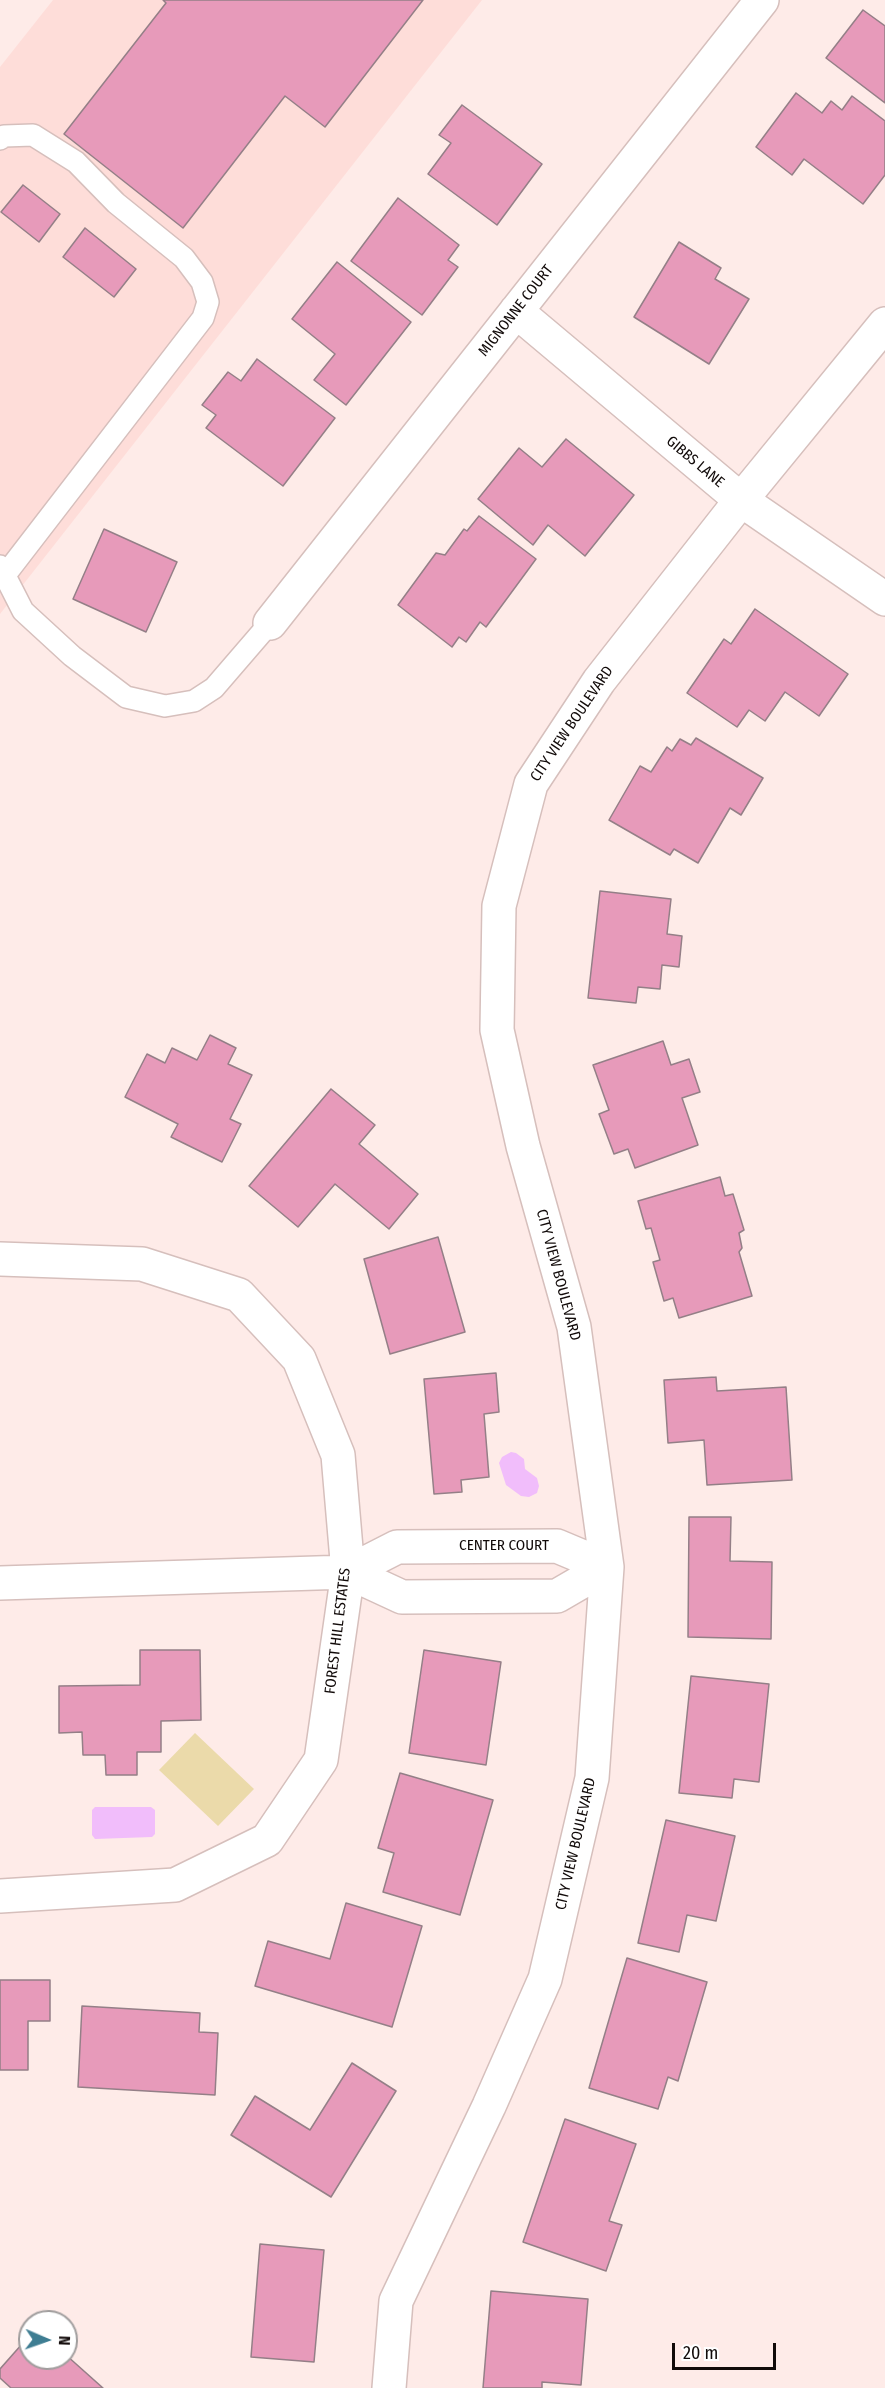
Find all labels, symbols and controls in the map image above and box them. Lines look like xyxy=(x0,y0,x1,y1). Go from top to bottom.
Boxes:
street label: MIGNONNE COURT xyxy=(475,262,557,360)
street label: GIBBS LANE xyxy=(662,433,728,491)
street label: CITY VIEW BOULEVARD xyxy=(527,663,617,785)
street label: CITY VIEW BOULEVARD xyxy=(532,1207,584,1343)
street label: CENTER COURT xyxy=(459,1537,549,1555)
street label: FOREST HILL ESTATES xyxy=(321,1567,355,1695)
street label: CITY VIEW BOULEVARD xyxy=(552,1776,600,1912)
north arrow xyxy=(18,2310,78,2370)
scale bar xyxy=(675,2331,778,2369)
text: N xyxy=(55,2335,74,2346)
text: 20 m xyxy=(683,2342,718,2364)

